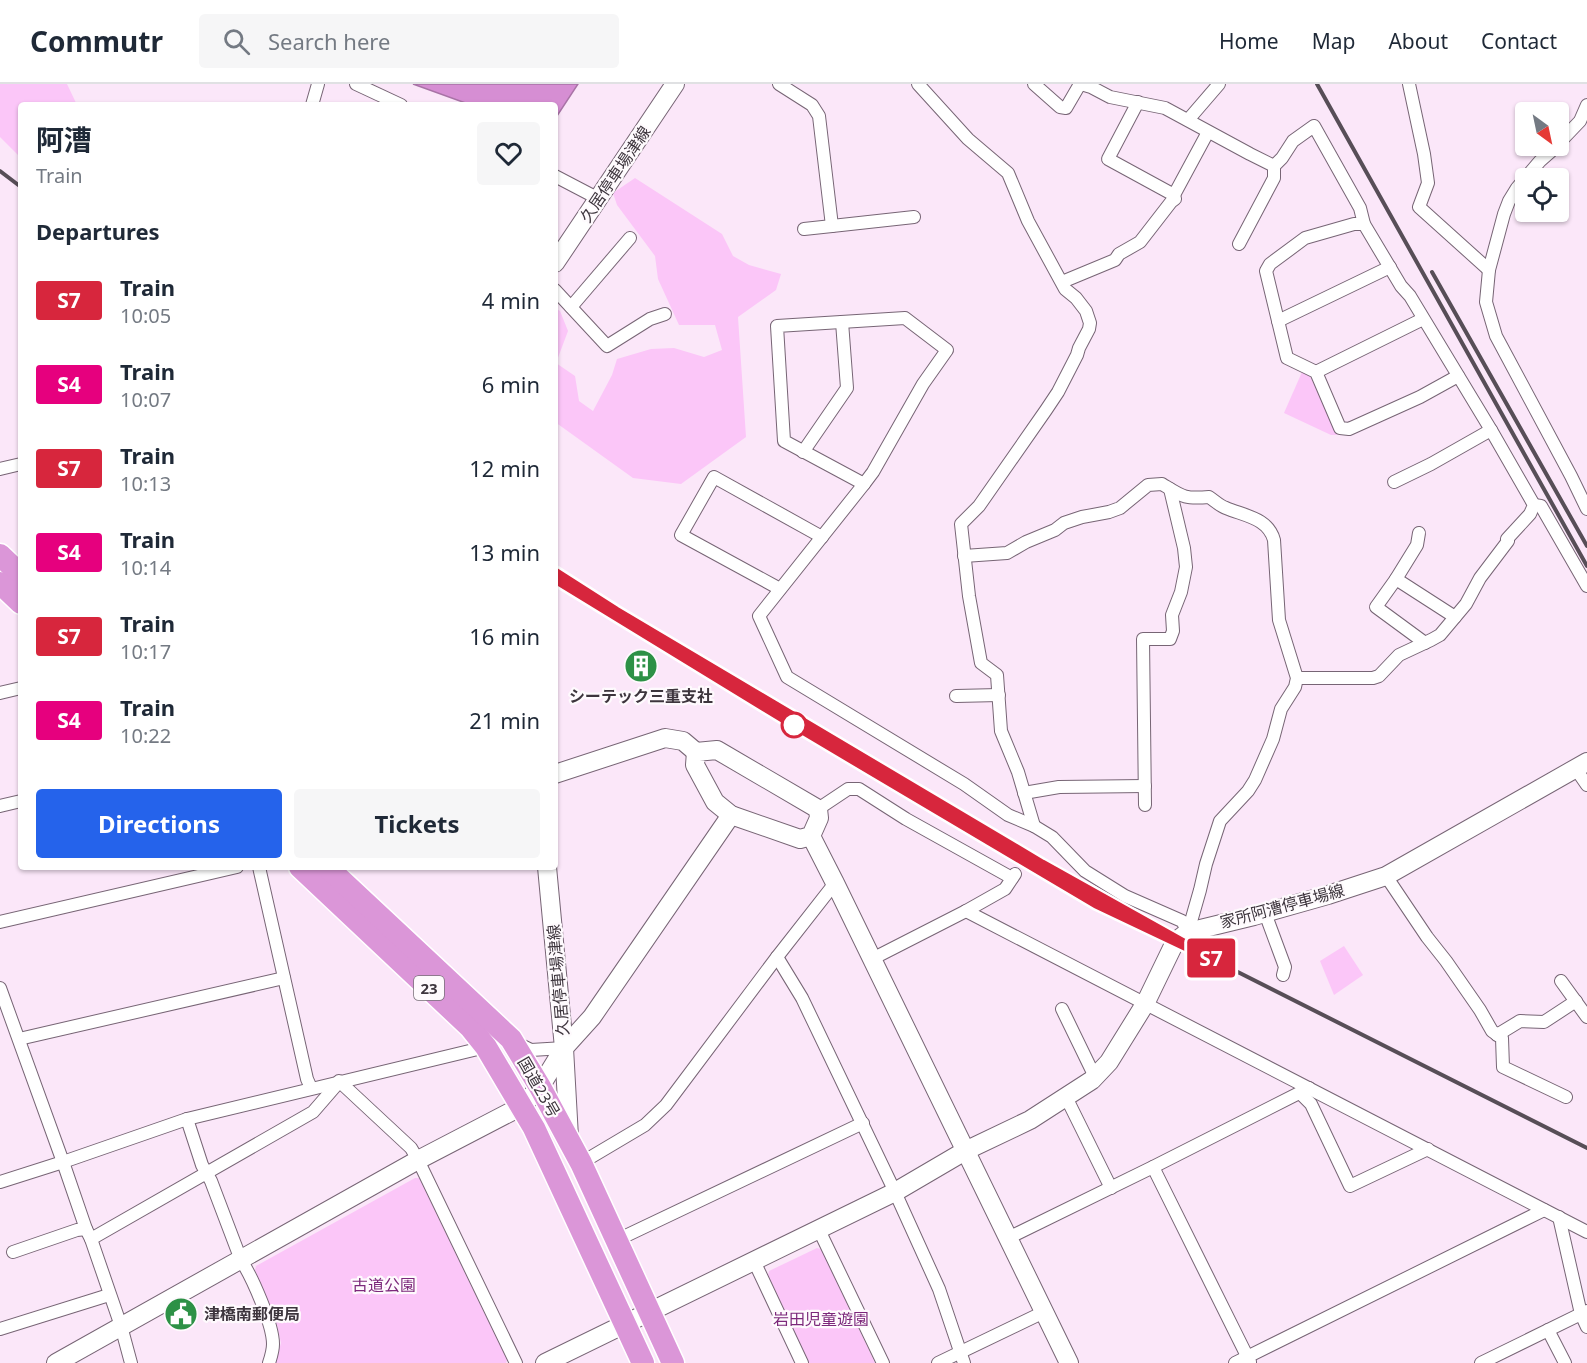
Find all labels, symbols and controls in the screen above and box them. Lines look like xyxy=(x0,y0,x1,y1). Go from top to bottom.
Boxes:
search box xyxy=(199,14,619,68)
text: Commutr xyxy=(30,22,163,60)
icon: search xyxy=(220,25,253,58)
text: Search here xyxy=(268,26,390,56)
text: Home xyxy=(1219,27,1279,55)
text: Map xyxy=(1312,27,1355,55)
text: About xyxy=(1388,27,1448,55)
text: Contact xyxy=(1481,27,1557,55)
north arrow xyxy=(1515,102,1569,156)
map controls xyxy=(1515,102,1569,222)
text: 阿漕 xyxy=(36,120,92,158)
street label: 久居停車場津線 xyxy=(575,121,655,227)
button: heart xyxy=(477,122,540,185)
text: Train xyxy=(36,162,83,189)
button: locate xyxy=(1515,168,1569,222)
text: Departures xyxy=(36,216,160,246)
text: Train xyxy=(120,272,175,302)
text: 4 min xyxy=(482,285,540,315)
text: S7 xyxy=(57,286,81,314)
text: 10:05 xyxy=(120,302,171,329)
text: Train xyxy=(120,356,175,386)
text: 6 min xyxy=(482,369,540,399)
text: S4 xyxy=(57,370,81,398)
text: 10:07 xyxy=(120,386,171,413)
text: Train xyxy=(120,440,175,470)
text: 12 min xyxy=(469,453,540,483)
text: S7 xyxy=(57,454,81,482)
text: 10:13 xyxy=(120,470,171,497)
text: Train xyxy=(120,524,175,554)
text: 13 min xyxy=(469,537,540,567)
text: S4 xyxy=(57,538,81,566)
text: 10:14 xyxy=(120,554,171,581)
text: Train xyxy=(120,608,175,638)
text: 16 min xyxy=(469,621,540,651)
text: S7 xyxy=(57,622,81,650)
text: 10:17 xyxy=(120,638,171,665)
building icon: シーテック三重支社 xyxy=(623,648,659,684)
place label: シーテック三重支社 xyxy=(569,685,713,707)
text: Train xyxy=(120,692,175,722)
text: 21 min xyxy=(469,705,540,735)
text: S4 xyxy=(57,706,81,734)
unlabelled marker xyxy=(781,712,807,738)
text: 10:22 xyxy=(120,722,171,749)
button: Directions xyxy=(36,789,282,858)
button: Tickets xyxy=(294,789,540,858)
street label: 家所阿漕停車場線 xyxy=(1217,879,1347,933)
street label: 久居停車場津線 xyxy=(542,923,574,1037)
line badge: S7 xyxy=(1184,938,1238,978)
text: S7 xyxy=(1199,944,1223,972)
road number: 23 xyxy=(414,976,444,1000)
street label: 国道23号 xyxy=(513,1053,565,1121)
park label: 古道公園 xyxy=(352,1274,416,1296)
public building icon: 津橋南郵便局 xyxy=(163,1296,199,1332)
place label: 津橋南郵便局 xyxy=(204,1303,300,1325)
park label: 岩田児童遊園 xyxy=(773,1308,869,1330)

